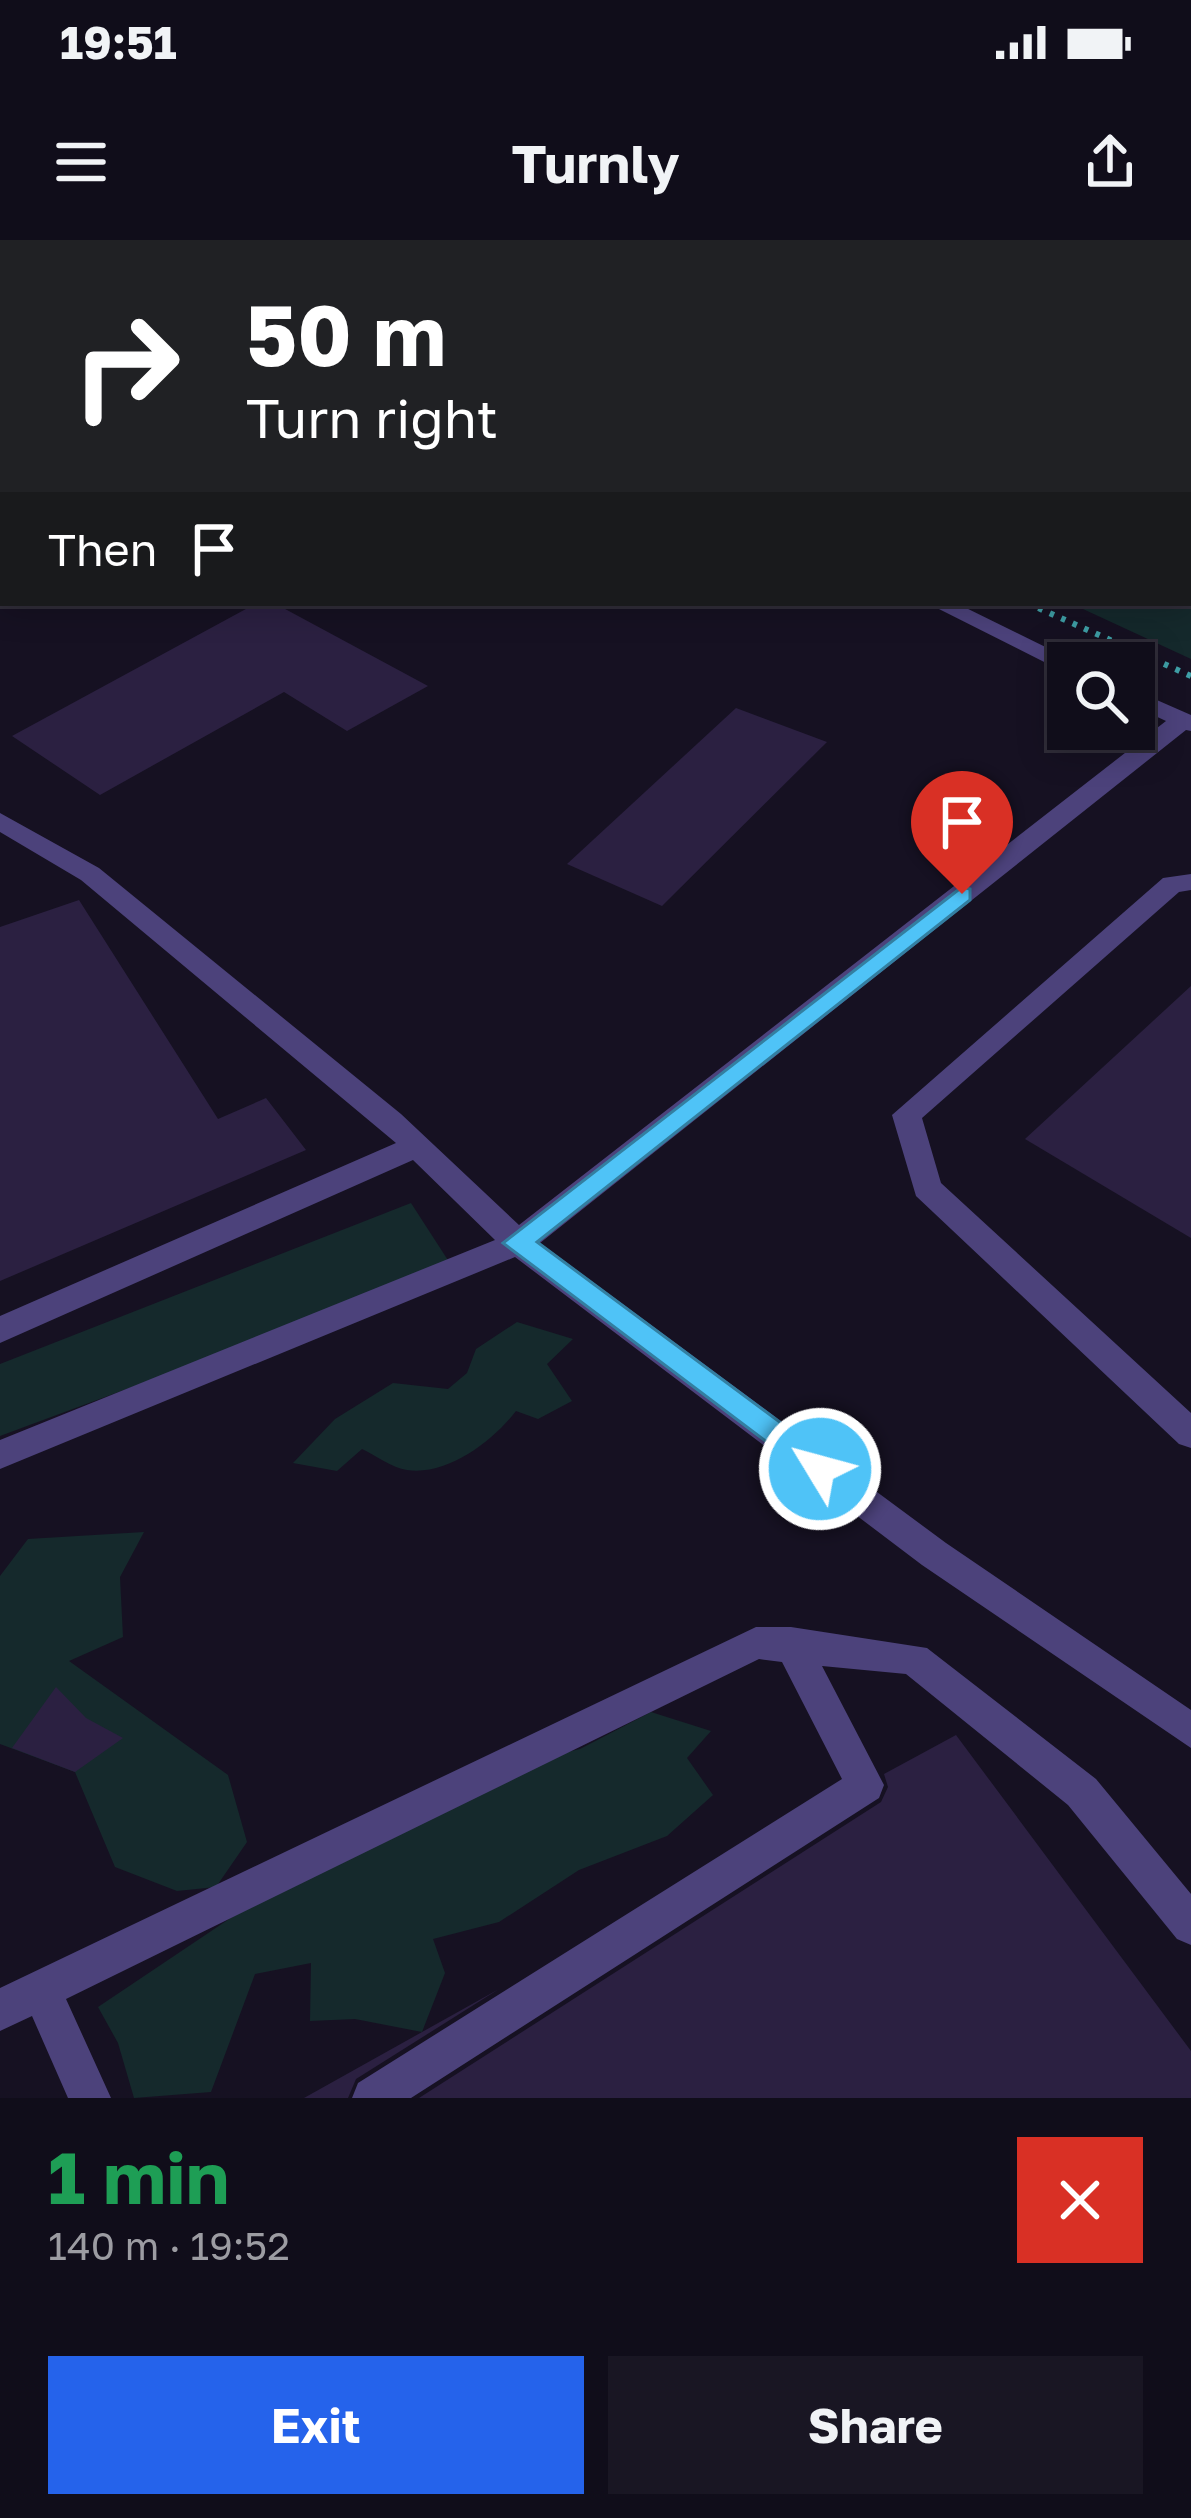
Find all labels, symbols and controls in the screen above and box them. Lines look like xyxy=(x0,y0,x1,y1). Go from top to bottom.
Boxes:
text: 19:51 xyxy=(60,15,177,69)
icon: menu xyxy=(48,129,114,195)
icon: share xyxy=(1077,129,1143,195)
text: Turnly xyxy=(511,130,680,195)
text: 50 m xyxy=(246,284,446,384)
icon: right xyxy=(48,288,204,444)
text: Turn right xyxy=(246,385,498,450)
icon: arrive xyxy=(181,516,247,582)
text: Then xyxy=(48,522,157,576)
map controls xyxy=(1047,642,1155,750)
button: search xyxy=(1047,642,1155,750)
pin xyxy=(911,771,1013,894)
icon: arrive xyxy=(929,789,995,855)
position arrow xyxy=(757,1406,883,1532)
text: 1 min xyxy=(48,2133,229,2220)
button: close xyxy=(1017,2137,1143,2263)
text: 140 m · 19:52 xyxy=(48,2222,290,2269)
button: Exit xyxy=(48,2356,584,2494)
button: Share xyxy=(608,2356,1143,2494)

